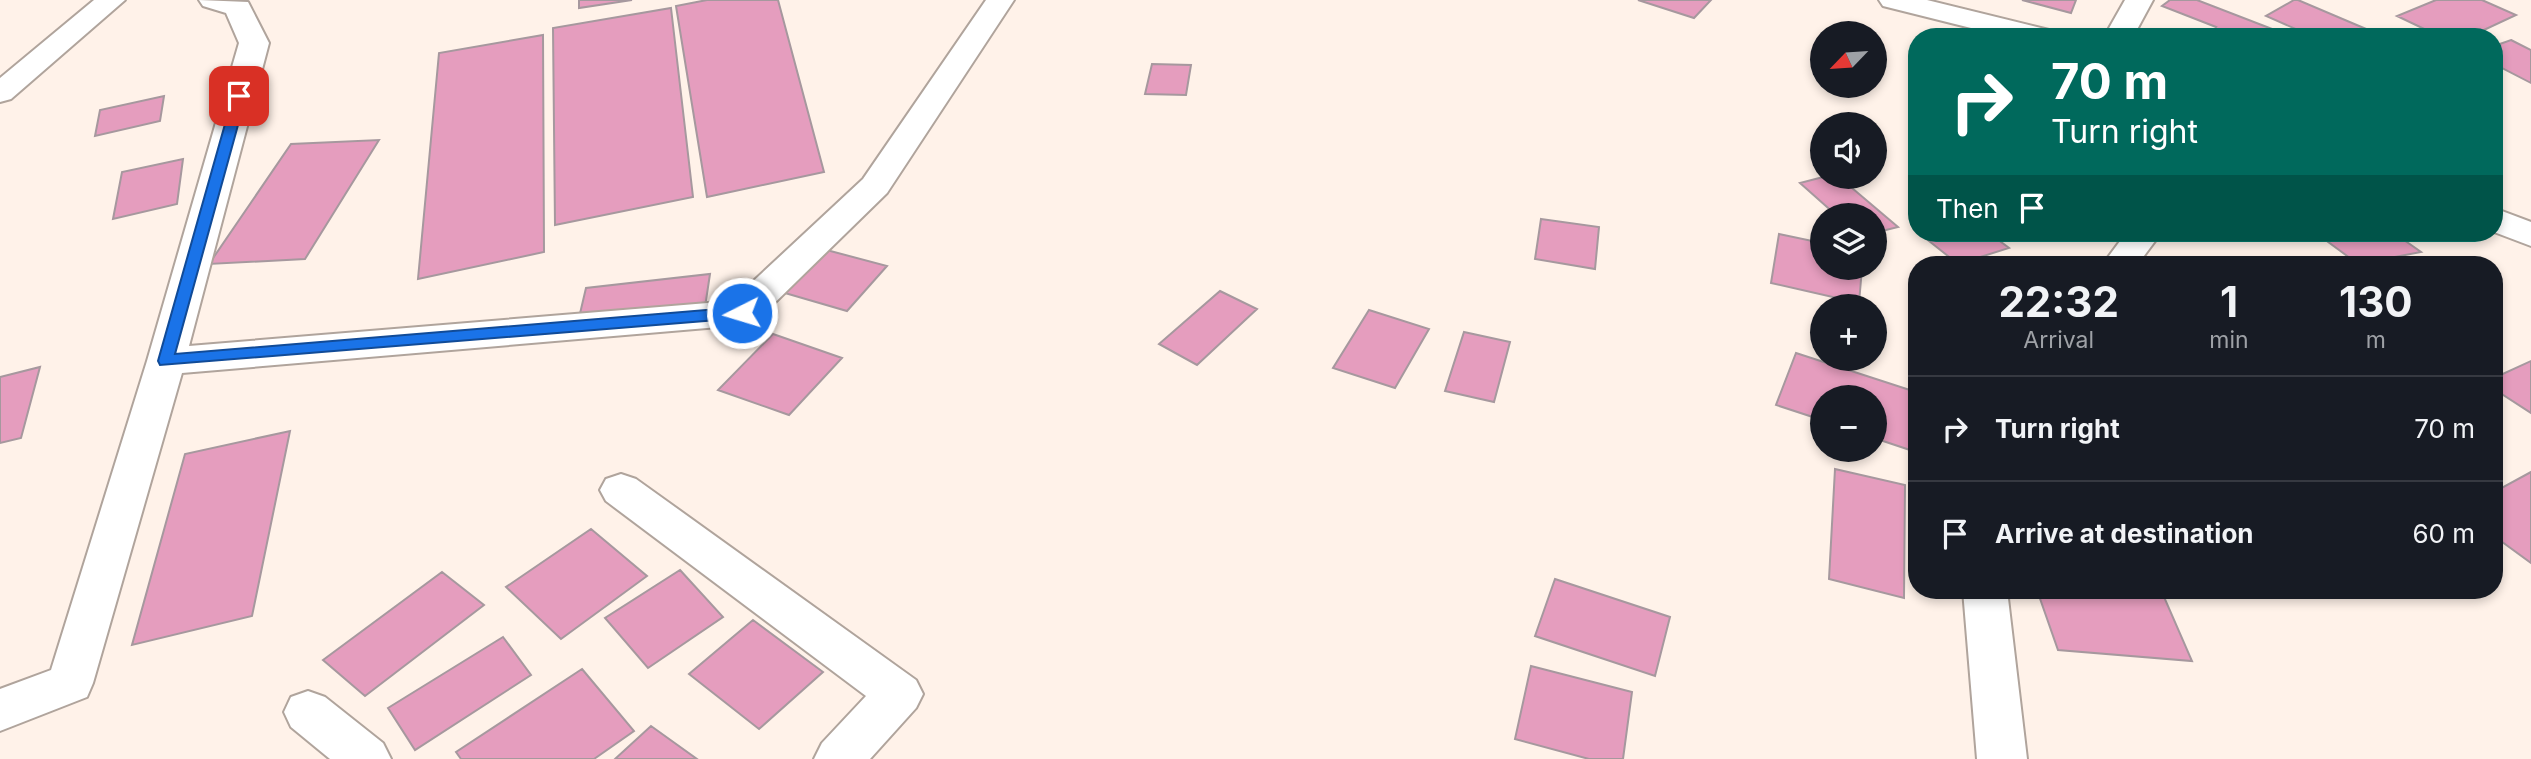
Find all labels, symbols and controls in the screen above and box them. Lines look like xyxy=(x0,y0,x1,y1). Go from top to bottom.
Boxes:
north arrow xyxy=(1810,21,1886,98)
map controls xyxy=(1810,21,1887,462)
text: 70 m xyxy=(2051,52,2168,111)
icon: right xyxy=(1936,56,2027,147)
pin xyxy=(209,66,269,126)
icon: arrive xyxy=(220,77,258,115)
button: sound xyxy=(1810,112,1887,189)
text: Turn right xyxy=(2051,112,2198,151)
icon: arrive xyxy=(2013,189,2051,227)
text: Then xyxy=(1936,193,1999,224)
button: layers xyxy=(1810,203,1887,280)
position arrow xyxy=(705,276,779,350)
text: 22:32 xyxy=(1998,276,2119,327)
text: 1 xyxy=(2220,276,2238,327)
text: 130 xyxy=(2339,276,2413,327)
button: + xyxy=(1810,294,1887,371)
text: Arrival xyxy=(2023,326,2094,354)
text: min xyxy=(2209,326,2249,354)
text: m xyxy=(2366,326,2386,354)
button: − xyxy=(1810,385,1887,462)
icon: right xyxy=(1936,410,1974,448)
text: Turn right xyxy=(1995,413,2120,444)
text: 70 m xyxy=(2414,413,2475,444)
icon: arrive xyxy=(1936,515,1974,553)
text: Arrive at destination xyxy=(1995,518,2254,549)
text: 60 m xyxy=(2412,518,2475,549)

